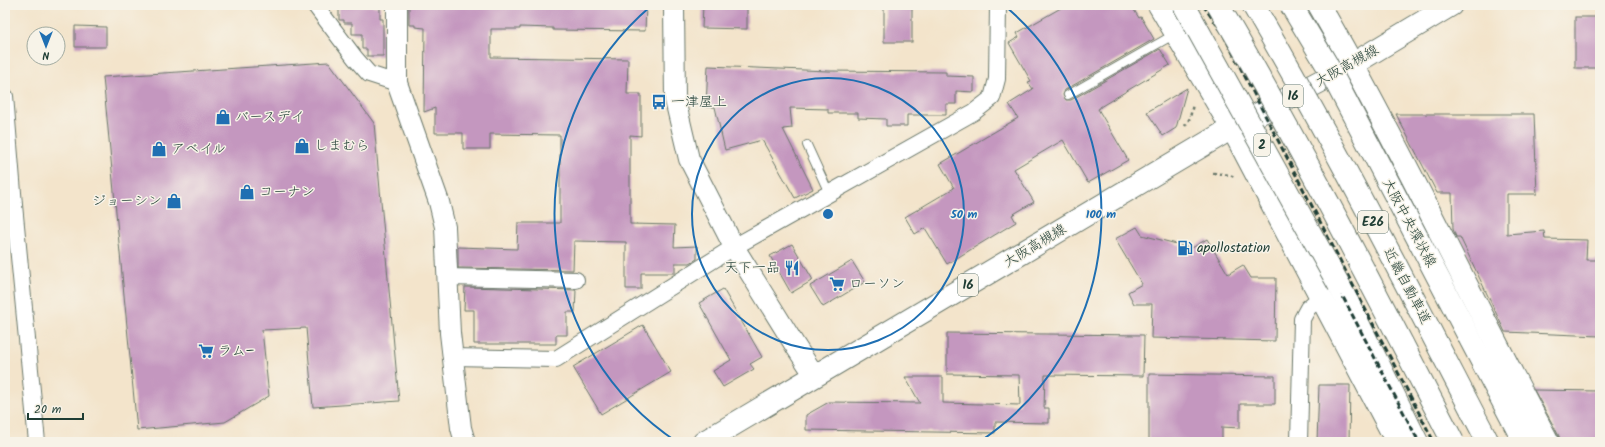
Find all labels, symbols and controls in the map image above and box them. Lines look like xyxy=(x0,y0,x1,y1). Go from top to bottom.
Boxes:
north arrow xyxy=(26,26,66,66)
street label: 大阪高槻線 xyxy=(1311,39,1383,93)
text: N xyxy=(42,46,49,64)
road number: 16 xyxy=(1283,85,1303,107)
place label: 一津屋上 xyxy=(671,91,727,113)
bus stop icon: 一津屋上 xyxy=(650,93,668,111)
place label: バースデイ xyxy=(235,106,304,128)
shop icon: バースデイ xyxy=(214,108,232,126)
road number: 2 xyxy=(1254,134,1270,156)
place label: しまむら xyxy=(314,135,370,157)
shop icon: しまむら xyxy=(293,137,311,155)
place label: アベイル xyxy=(171,138,226,160)
shop icon: アベイル xyxy=(150,140,168,158)
street label: 大阪中央環状線 xyxy=(1376,175,1442,271)
place label: コーナン xyxy=(259,181,315,203)
shop icon: コーナン xyxy=(238,183,256,201)
place label: ジョーシン xyxy=(92,190,162,212)
shop icon: ジョーシン xyxy=(165,192,183,210)
text: 50 m xyxy=(950,205,978,224)
text: 100 m xyxy=(1086,205,1116,224)
centre of rings xyxy=(821,207,835,221)
road number: E26 xyxy=(1358,211,1388,233)
street label: 大阪高槻線 xyxy=(999,219,1071,273)
place label: apollostation xyxy=(1197,237,1270,259)
fuel station icon: apollostation xyxy=(1176,239,1194,257)
street label: 近畿自動車道 xyxy=(1378,244,1436,328)
place label: 天下一品 xyxy=(724,257,780,279)
restaurant icon: 天下一品 xyxy=(783,259,801,277)
place label: ローソン xyxy=(849,273,905,295)
road number: 16 xyxy=(958,274,978,296)
supermarket icon: ローソン xyxy=(828,275,846,293)
place label: ラム− xyxy=(218,340,255,362)
supermarket icon: ラム− xyxy=(197,342,215,360)
scale bar xyxy=(28,395,83,421)
text: 20 m xyxy=(34,400,62,419)

